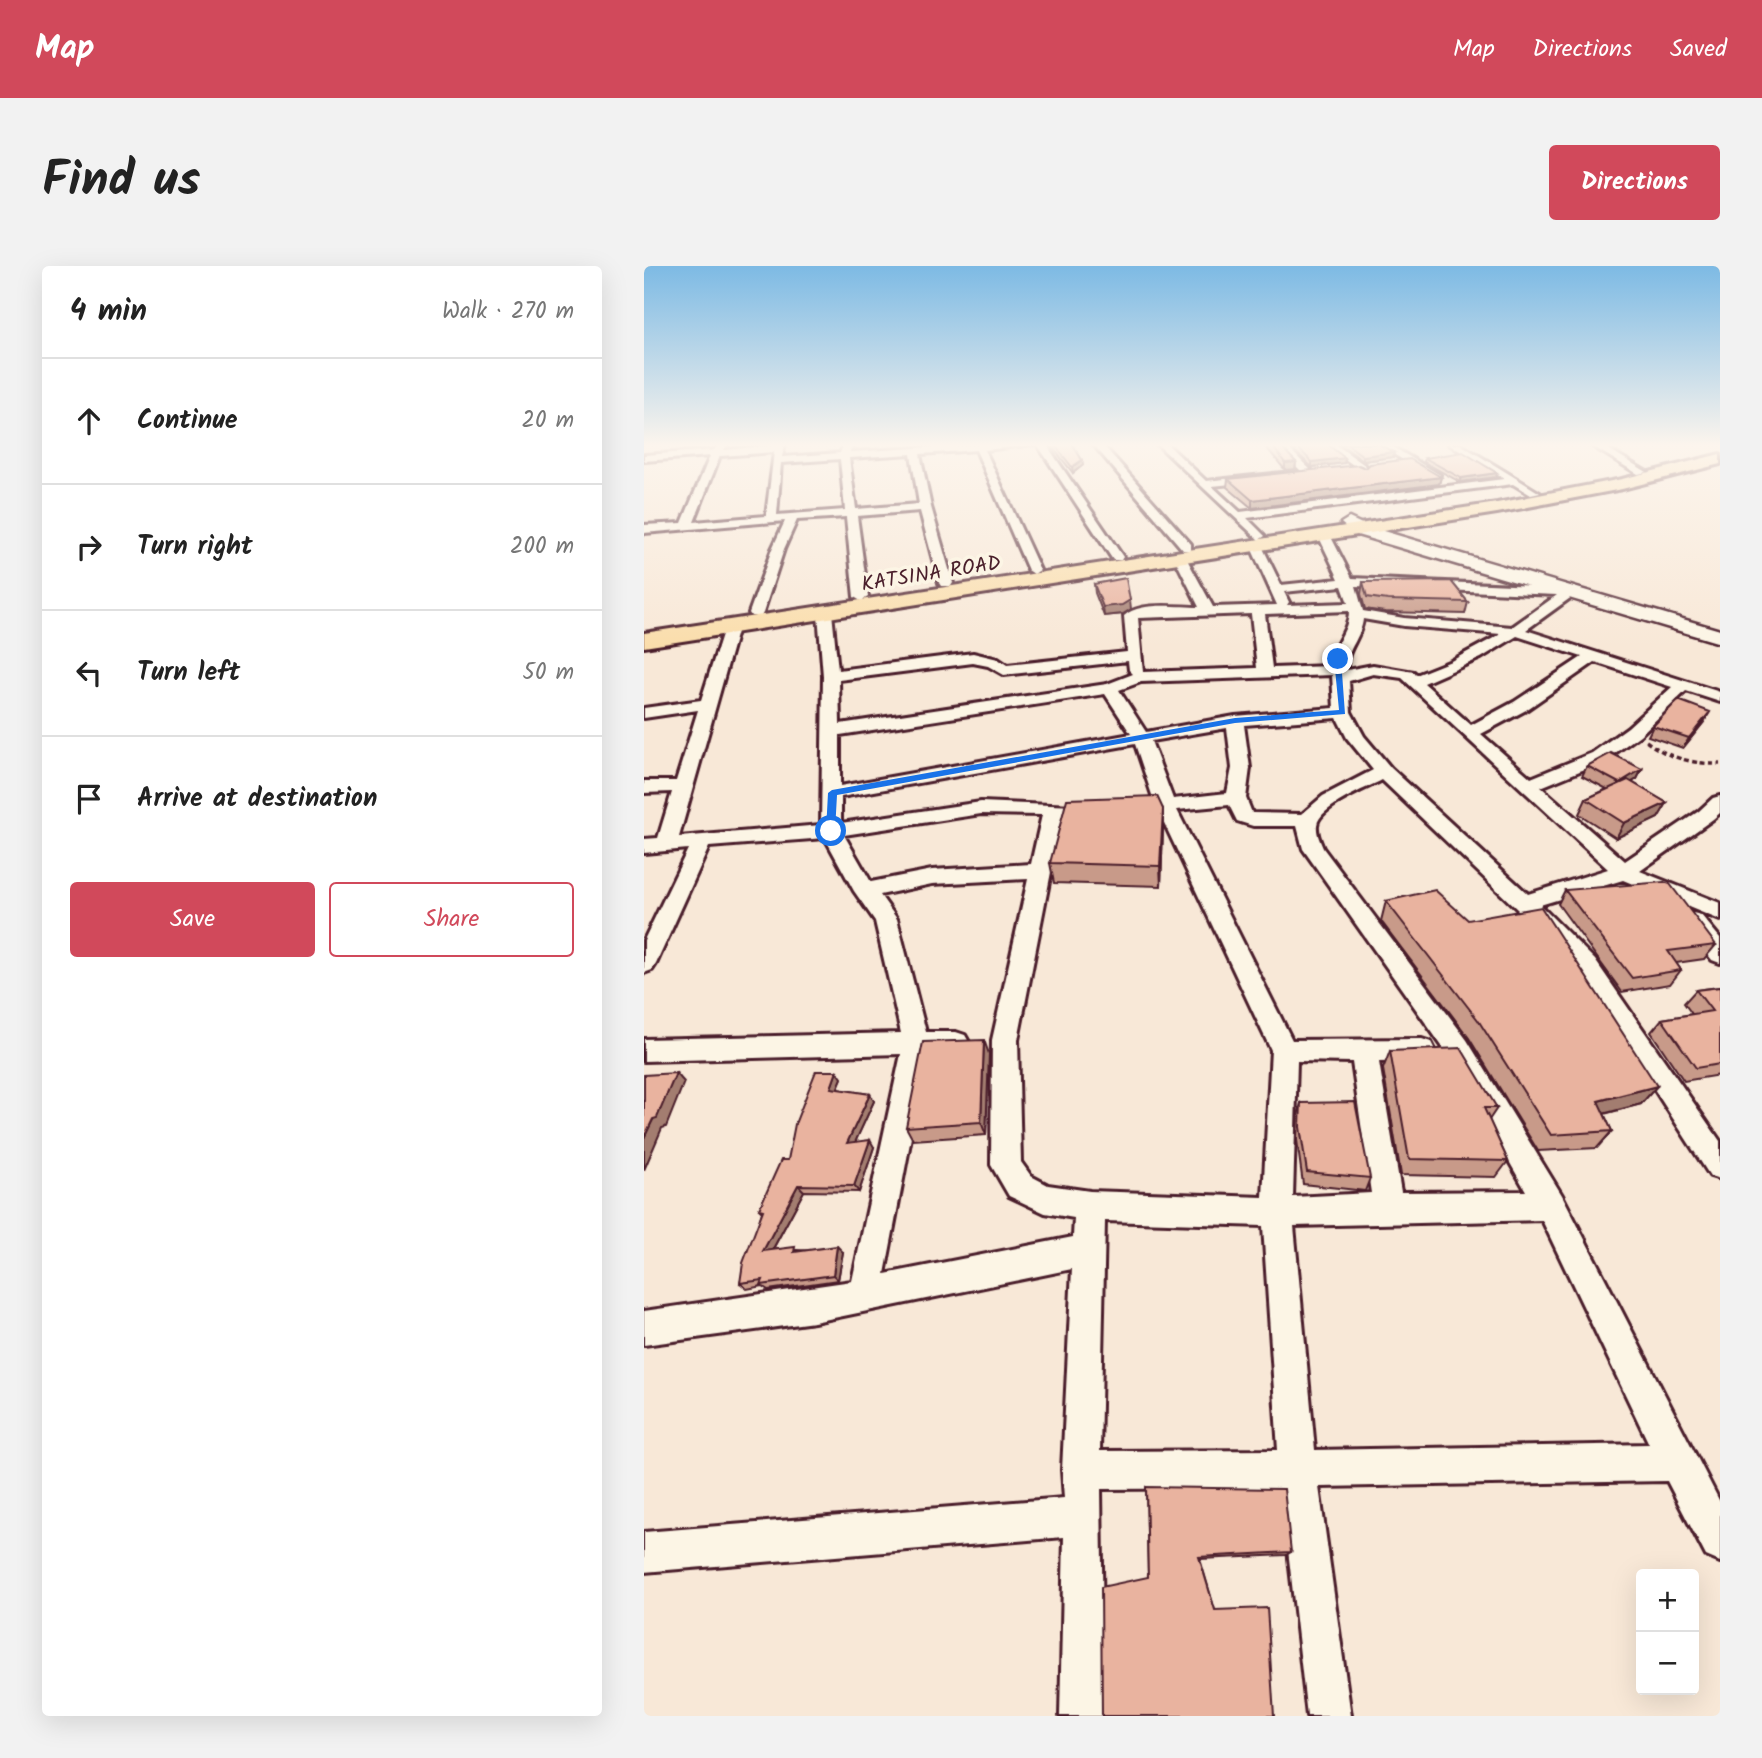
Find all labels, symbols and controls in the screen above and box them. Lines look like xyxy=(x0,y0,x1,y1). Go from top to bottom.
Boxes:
text: Map xyxy=(35,23,95,76)
text: Map xyxy=(1453,30,1495,69)
text: Directions xyxy=(1533,30,1632,69)
text: Saved xyxy=(1670,30,1727,69)
text: Find us xyxy=(42,143,200,221)
button: Directions xyxy=(1549,145,1720,220)
text: 4 min xyxy=(70,288,147,336)
text: Walk · 270 m xyxy=(442,294,574,330)
text: Continue xyxy=(137,400,238,442)
icon: ahead xyxy=(70,402,108,440)
text: 20 m xyxy=(522,403,574,439)
text: Turn right xyxy=(137,526,253,568)
icon: right xyxy=(70,528,108,566)
text: 200 m xyxy=(510,529,574,565)
street label: KATSINA ROAD xyxy=(859,547,1003,602)
route end xyxy=(1322,643,1353,674)
text: Turn left xyxy=(137,652,240,694)
icon: left xyxy=(70,654,108,692)
text: 50 m xyxy=(523,655,574,691)
text: Arrive at destination xyxy=(137,778,377,820)
icon: arrive xyxy=(70,780,108,818)
route start xyxy=(815,815,846,846)
button: Save xyxy=(70,882,315,957)
button: Share xyxy=(329,882,574,957)
map controls xyxy=(1636,1569,1699,1695)
button: + xyxy=(1636,1569,1699,1632)
button: − xyxy=(1636,1632,1699,1695)

